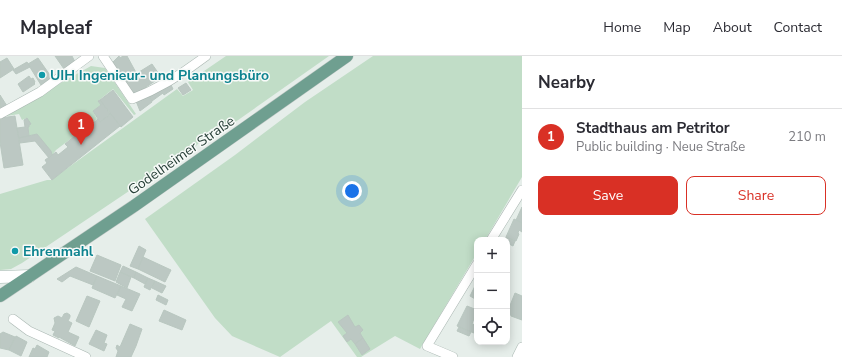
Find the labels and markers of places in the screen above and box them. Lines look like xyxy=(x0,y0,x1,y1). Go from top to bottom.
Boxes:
place label: UIH Ingenieur- und Planungsbüro xyxy=(50,66,269,85)
marker: UIH Ingenieur- und Planungsbüro xyxy=(37,70,47,80)
pin: 1 xyxy=(68,112,94,145)
place label: Ehrenmahl xyxy=(23,242,94,261)
marker: Ehrenmahl xyxy=(10,246,20,256)

